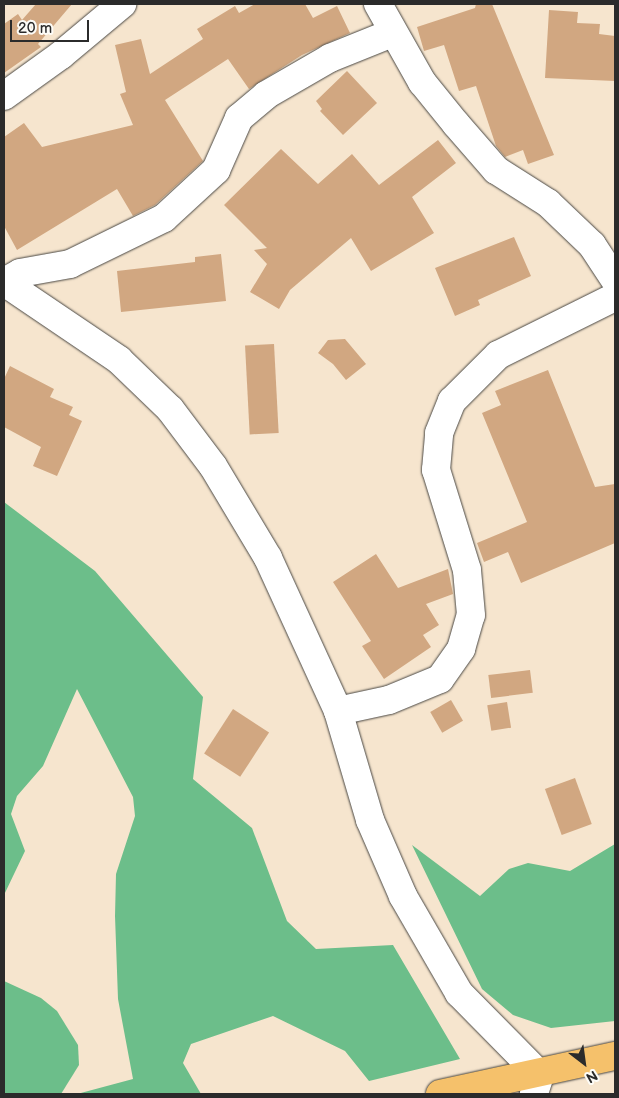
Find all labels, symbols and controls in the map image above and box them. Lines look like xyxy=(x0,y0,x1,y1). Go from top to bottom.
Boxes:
scale bar xyxy=(12,10,91,42)
text: 20 m xyxy=(18,19,52,38)
north arrow xyxy=(559,1038,609,1088)
text: N xyxy=(583,1066,601,1086)

